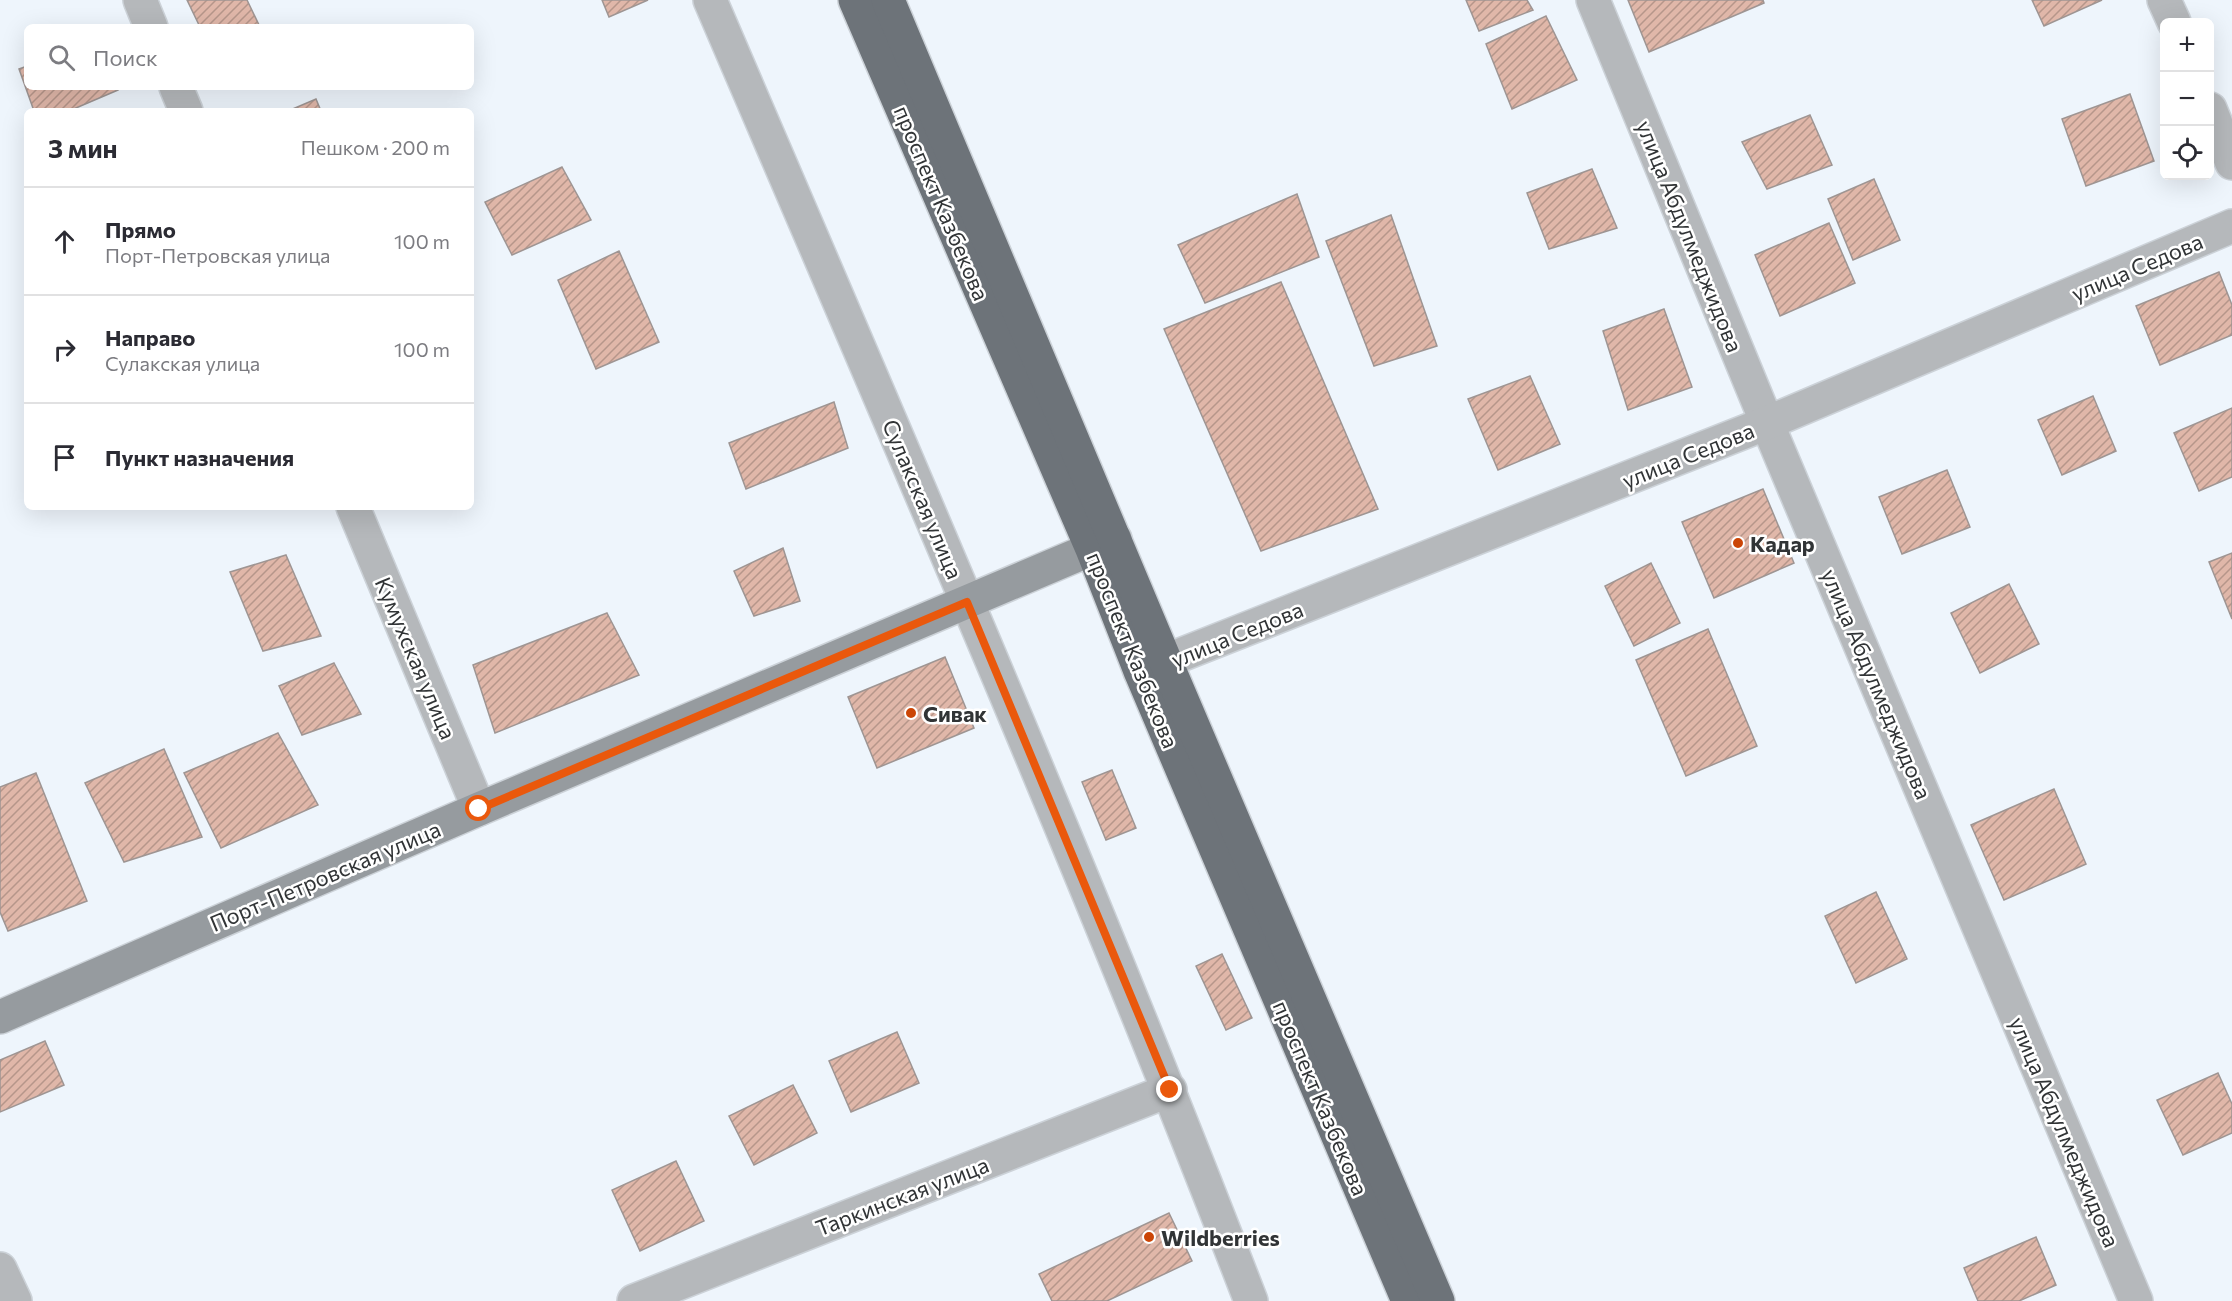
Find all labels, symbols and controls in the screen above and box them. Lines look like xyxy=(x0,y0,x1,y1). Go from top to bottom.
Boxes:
map controls xyxy=(2160,18,2214,180)
button: + xyxy=(2160,18,2214,72)
search box xyxy=(24,24,474,90)
icon: search xyxy=(45,41,78,74)
text: Поиск xyxy=(93,44,158,71)
button: − xyxy=(2160,72,2214,126)
street label: проспект Казбекова xyxy=(889,101,995,305)
street label: улица Абдулмеджидова xyxy=(1631,116,1749,356)
button: locate xyxy=(2160,126,2214,180)
text: 3 мин xyxy=(48,132,118,163)
text: Пешком · 200 m xyxy=(301,135,450,159)
text: Прямо xyxy=(105,216,176,243)
icon: ahead xyxy=(48,225,81,258)
street label: улица Седова xyxy=(2067,227,2207,307)
text: 100 m xyxy=(394,229,450,253)
text: Порт-Петровская улица xyxy=(105,243,330,267)
text: Направо xyxy=(105,324,195,351)
icon: right xyxy=(48,333,81,366)
text: 100 m xyxy=(394,337,450,361)
text: Сулакская улица xyxy=(105,351,260,375)
street label: Сулакская улица xyxy=(877,415,969,583)
street label: улица Седова xyxy=(1618,416,1758,494)
icon: arrive xyxy=(48,441,81,474)
text: Пункт назначения xyxy=(105,444,294,471)
place label: Кадар xyxy=(1750,530,1815,557)
marker: Кадар xyxy=(1731,536,1745,550)
street label: проспект Казбекова xyxy=(1081,548,1185,752)
street label: улица Абдулмеджидова xyxy=(1816,565,1938,803)
street label: Кумухская улица xyxy=(370,573,462,743)
street label: улица Седова xyxy=(1167,595,1307,673)
place label: Сивак xyxy=(923,700,987,727)
marker: Сивак xyxy=(904,706,918,720)
route start xyxy=(465,795,491,821)
street label: Порт-Петровская улица xyxy=(206,815,444,937)
street label: проспект Казбекова xyxy=(1268,996,1374,1200)
street label: улица Абдулмеджидова xyxy=(2004,1013,2126,1251)
route end xyxy=(1156,1076,1182,1102)
street label: Таркинская улица xyxy=(812,1151,992,1241)
place label: Wildberries xyxy=(1161,1224,1280,1251)
marker: Wildberries xyxy=(1142,1230,1156,1244)

